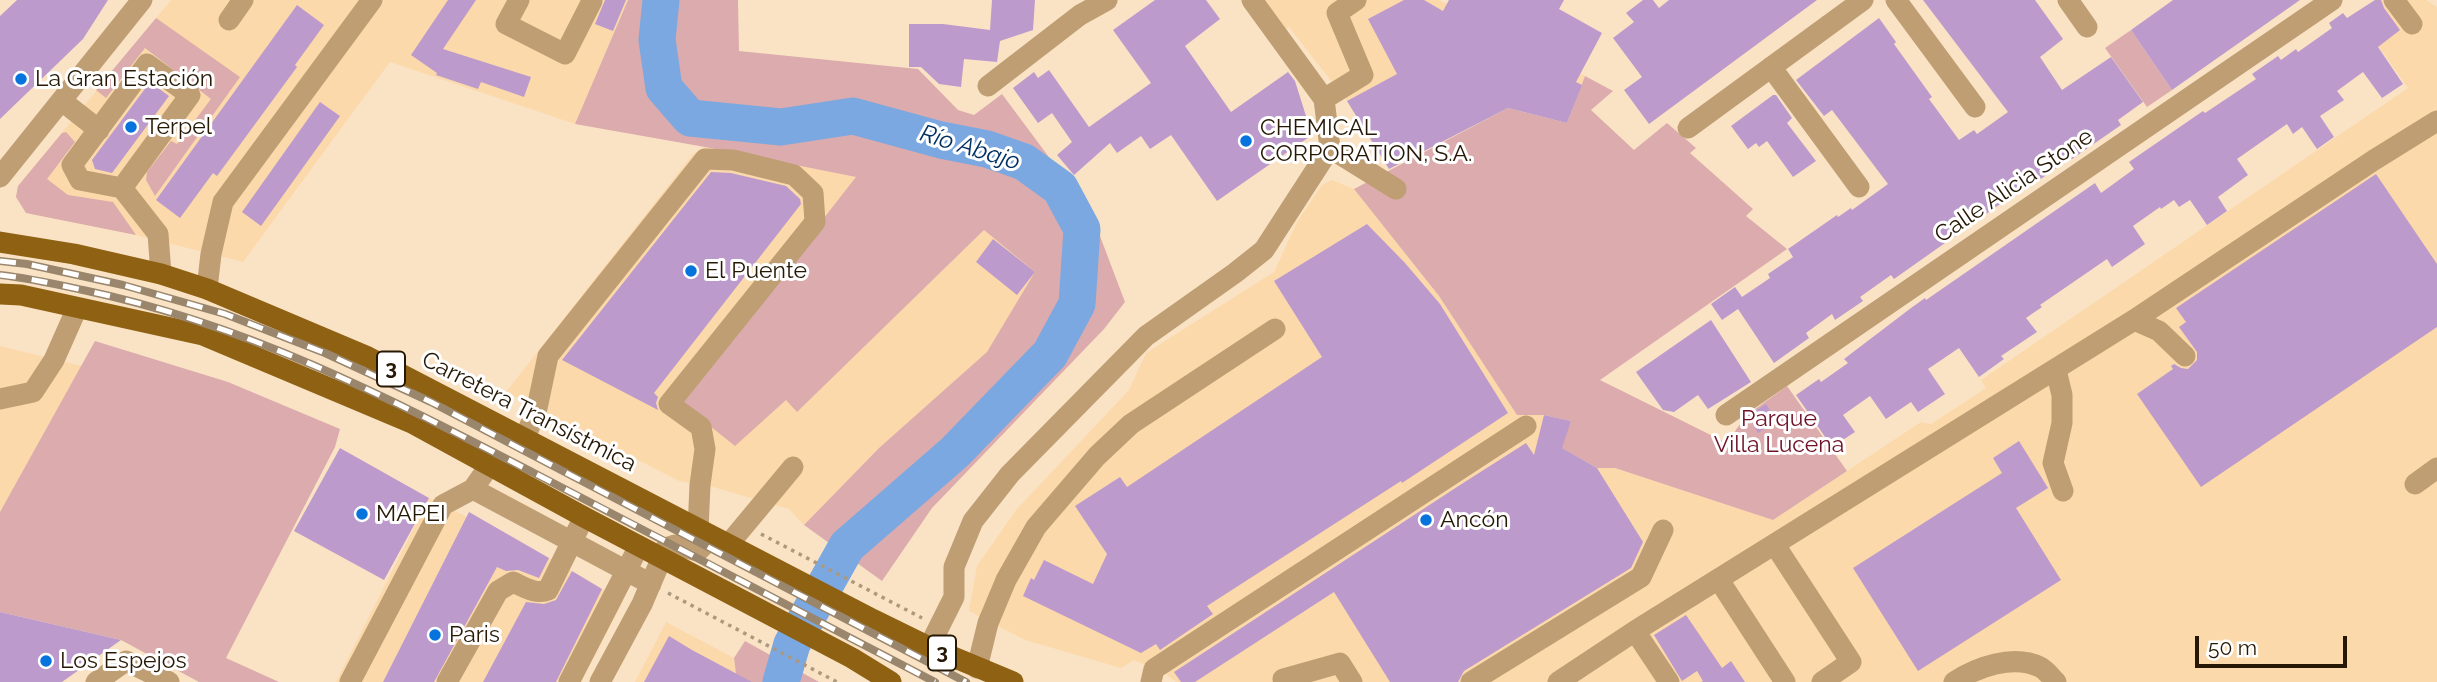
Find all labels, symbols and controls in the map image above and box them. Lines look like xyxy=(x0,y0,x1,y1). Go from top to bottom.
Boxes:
place label: La Gran Estación xyxy=(35,65,213,93)
marker: La Gran Estación xyxy=(13,71,29,87)
place label: Terpel xyxy=(145,113,212,141)
place label: CHEMICAL CORPORATION, S.A. xyxy=(1260,114,1472,168)
marker: Terpel xyxy=(123,119,139,135)
water label: Río Abajo xyxy=(917,119,1023,177)
street label: Calle Alicia Stone xyxy=(1930,123,2098,249)
marker: CHEMICAL CORPORATION, S.A. xyxy=(1238,133,1254,149)
place label: El Puente xyxy=(705,257,807,285)
marker: El Puente xyxy=(683,263,699,279)
street label: Carretera Transístmica xyxy=(417,346,641,478)
road number: 3 xyxy=(377,352,405,386)
park label: Parque Villa Lucena xyxy=(1714,405,1844,459)
place label: MAPEI xyxy=(376,500,446,528)
marker: MAPEI xyxy=(354,506,370,522)
place label: Ancón xyxy=(1440,506,1509,534)
marker: Ancón xyxy=(1418,512,1434,528)
place label: Paris xyxy=(449,621,500,649)
scale bar xyxy=(2199,622,2351,666)
marker: Paris xyxy=(427,627,443,643)
text: 50 m xyxy=(2208,635,2257,660)
road number: 3 xyxy=(928,636,956,670)
place label: Los Espejos xyxy=(60,647,187,675)
marker: Los Espejos xyxy=(38,653,54,669)

